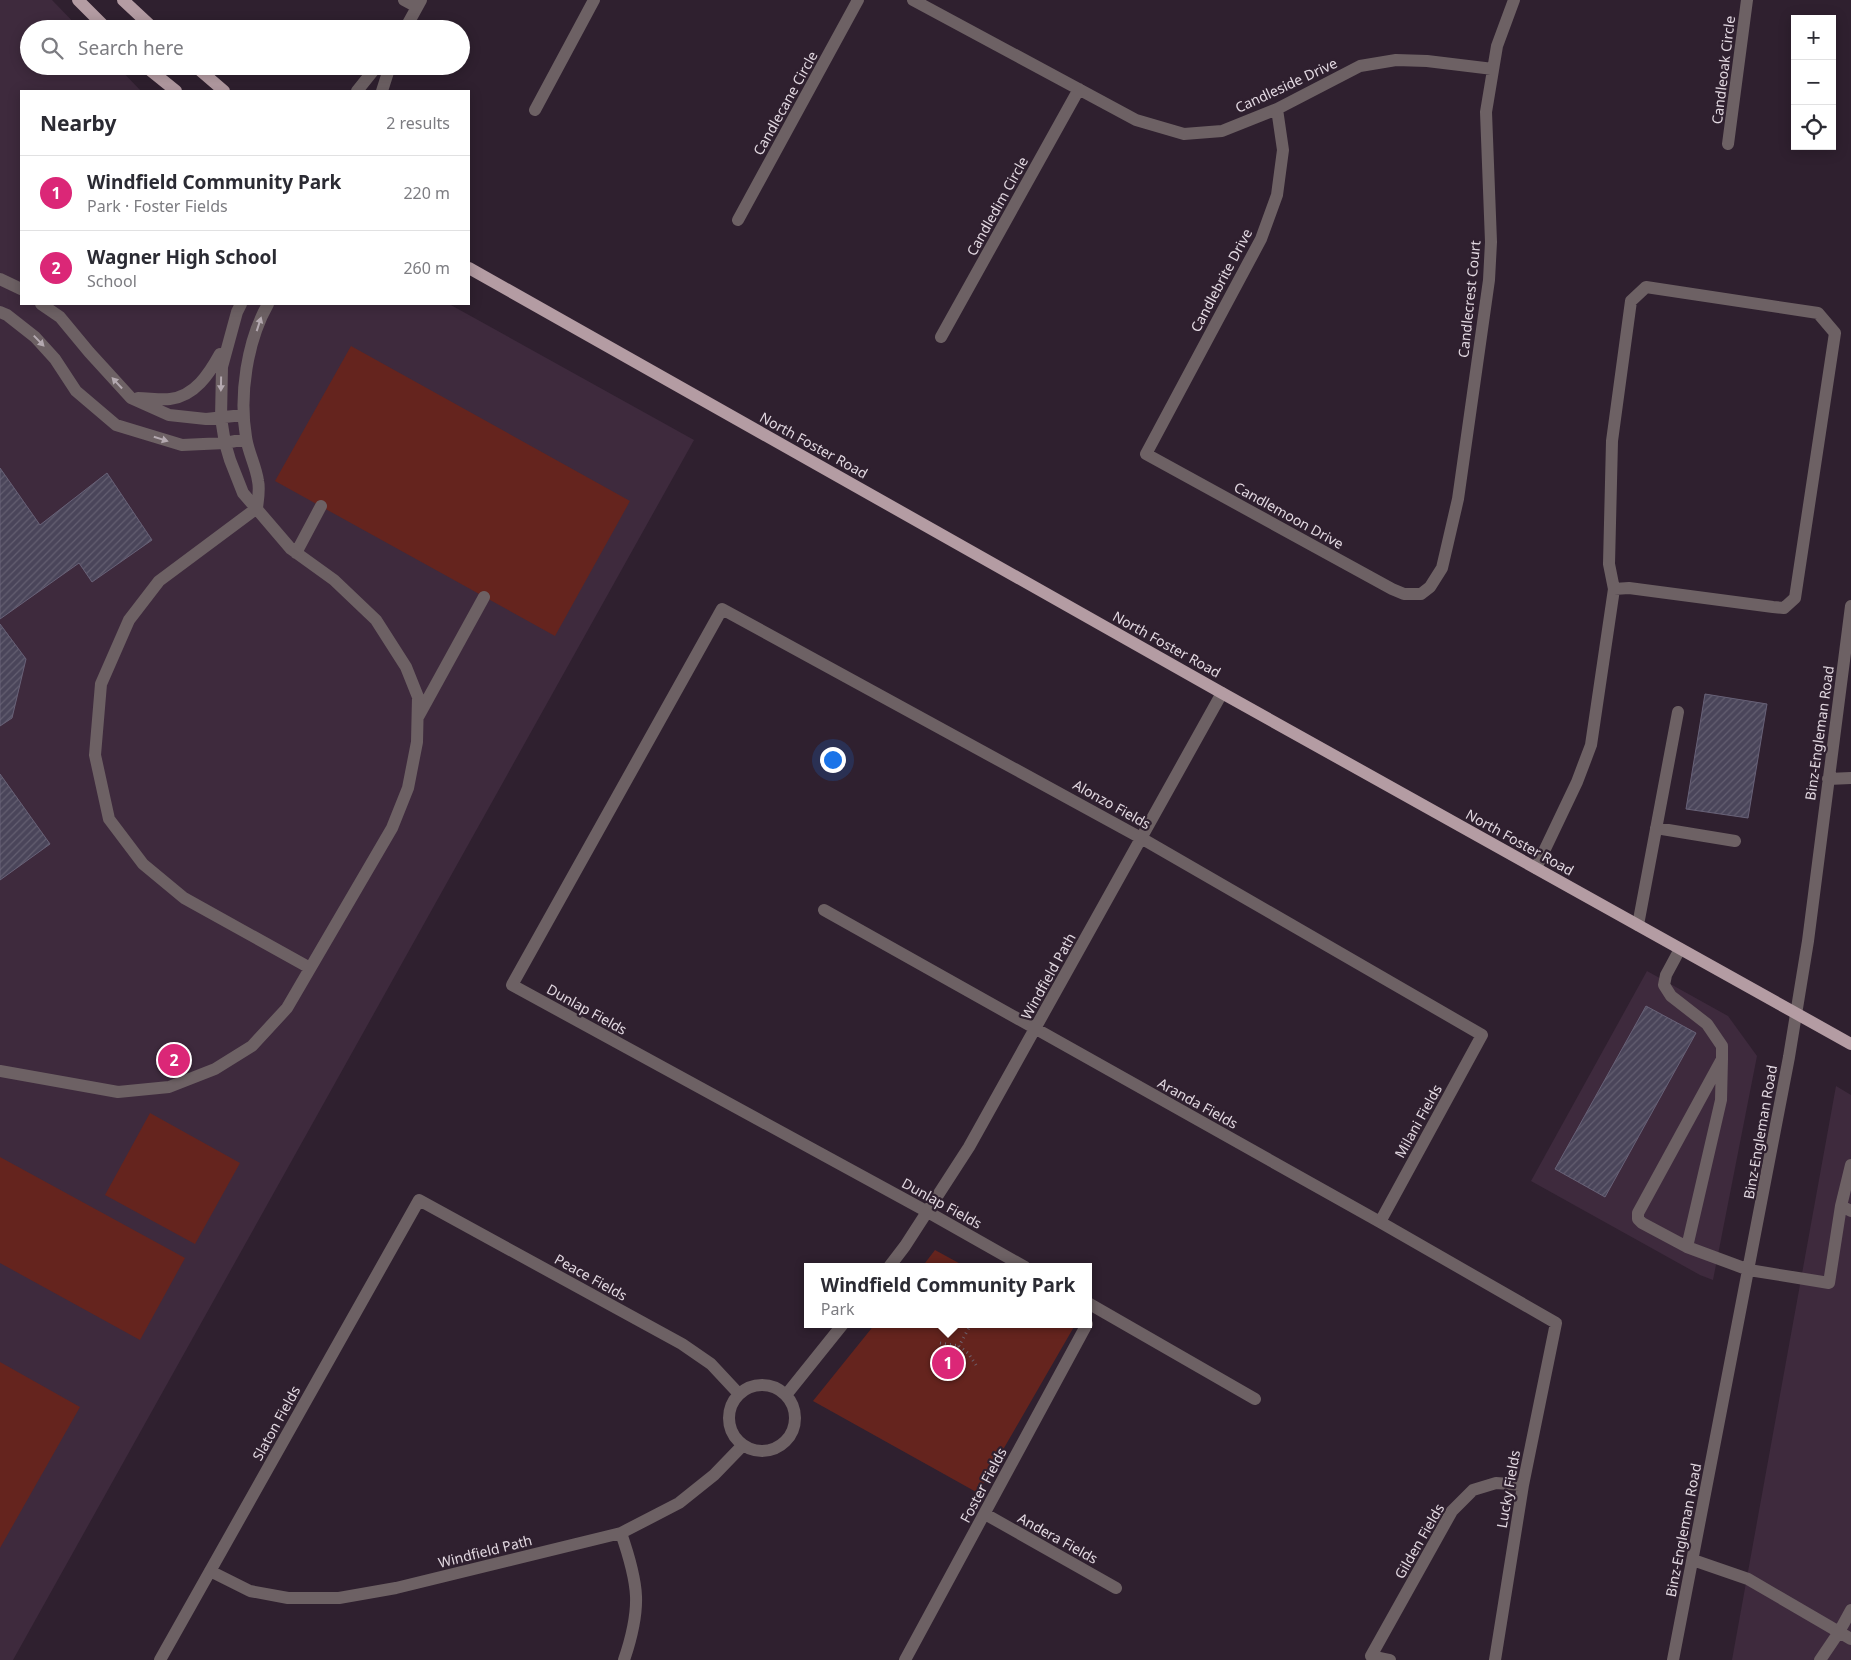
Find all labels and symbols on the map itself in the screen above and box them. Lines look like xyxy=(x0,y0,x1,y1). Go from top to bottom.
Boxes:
street label: Candleoak Circle xyxy=(1707,15,1739,125)
street label: Candlecane Circle xyxy=(748,47,822,159)
street label: Candleside Drive xyxy=(1232,53,1340,117)
street label: Candledim Circle xyxy=(962,153,1032,259)
street label: Candlebrite Drive xyxy=(1186,225,1256,335)
street label: Candlecrest Court xyxy=(1453,239,1485,359)
one-way arrow xyxy=(255,316,263,331)
one-way arrow xyxy=(33,335,45,347)
one-way arrow xyxy=(217,377,225,393)
one-way arrow xyxy=(111,378,123,390)
street label: North Foster Road xyxy=(757,407,871,483)
one-way arrow xyxy=(154,436,169,444)
street label: Candlemoon Drive xyxy=(1231,477,1347,553)
street label: North Foster Road xyxy=(1110,606,1224,682)
street label: Binz-Engleman Road xyxy=(1800,664,1838,802)
your location xyxy=(820,747,846,773)
street label: Alonzo Fields xyxy=(1070,775,1155,833)
street label: North Foster Road xyxy=(1463,804,1577,880)
street label: Windfield Path xyxy=(1016,929,1080,1023)
street label: Dunlap Fields xyxy=(543,979,631,1039)
pin: 2 xyxy=(158,1041,190,1079)
street label: Binz-Engleman Road xyxy=(1739,1063,1781,1201)
street label: Aranda Fields xyxy=(1155,1073,1242,1133)
street label: Milani Fields xyxy=(1390,1081,1446,1161)
street label: Dunlap Fields xyxy=(898,1173,986,1233)
street label: Peace Fields xyxy=(551,1249,631,1305)
pin: 1 xyxy=(932,1344,964,1382)
street label: Slaton Fields xyxy=(248,1382,304,1464)
street label: Foster Fields xyxy=(955,1444,1011,1526)
street label: Lucky Fields xyxy=(1492,1448,1524,1529)
street label: Binz-Engleman Road xyxy=(1661,1461,1705,1599)
street label: Gilden Fields xyxy=(1390,1500,1448,1582)
street label: Andera Fields xyxy=(1015,1508,1102,1568)
street label: Windfield Path xyxy=(436,1530,534,1572)

